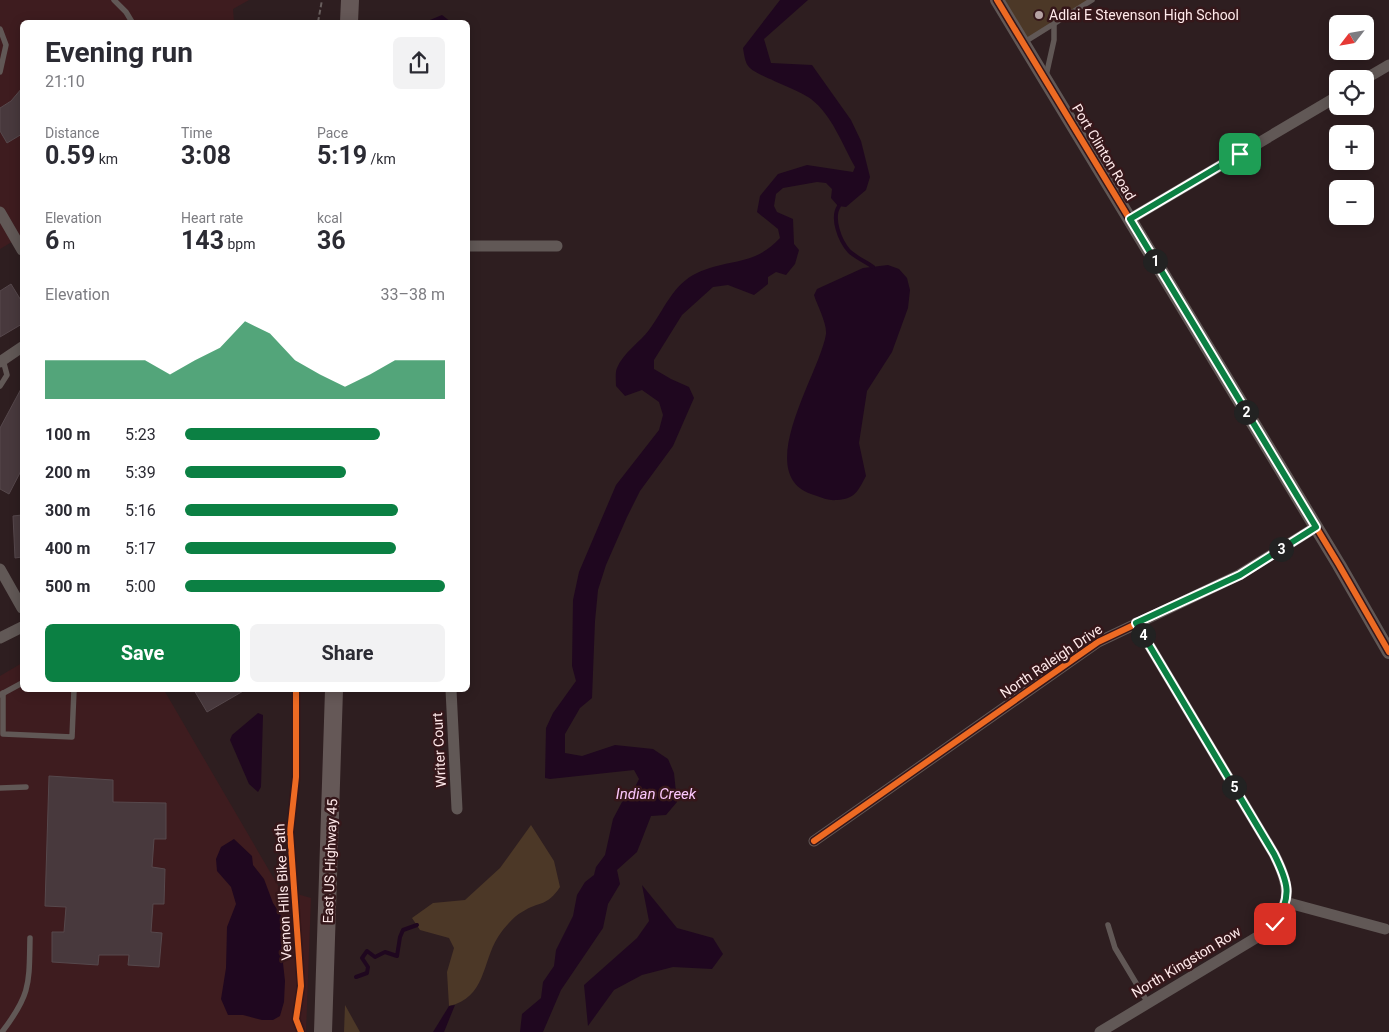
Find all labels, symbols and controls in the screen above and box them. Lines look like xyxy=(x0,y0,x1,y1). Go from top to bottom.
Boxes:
place label: Adlai E Stevenson High School xyxy=(1049,7,1239,23)
marker: Adlai E Stevenson High School xyxy=(1033,9,1045,21)
north arrow xyxy=(1329,15,1374,60)
map controls xyxy=(1329,15,1374,225)
text: Evening run xyxy=(45,36,193,69)
button: share xyxy=(393,37,445,89)
button: locate xyxy=(1329,70,1374,115)
text: 21:10 xyxy=(45,72,85,91)
street label: Port Clinton Road xyxy=(1069,101,1139,203)
text: Distance xyxy=(45,125,100,141)
text: Time xyxy=(181,125,212,141)
text: Pace xyxy=(317,125,348,141)
button: + xyxy=(1329,125,1374,170)
pin xyxy=(1219,133,1261,175)
icon: arrive xyxy=(1226,140,1254,168)
text: 0.59 xyxy=(45,141,95,170)
text: 3:08 xyxy=(181,141,231,170)
text: 5:19 xyxy=(317,141,367,170)
text: km xyxy=(95,151,118,167)
text: /km xyxy=(367,151,396,167)
button: − xyxy=(1329,180,1374,225)
text: Elevation xyxy=(45,210,102,226)
text: Heart rate xyxy=(181,210,243,226)
text: kcal xyxy=(317,210,342,226)
text: 6 xyxy=(45,226,59,255)
text: 143 xyxy=(181,226,224,255)
text: 36 xyxy=(317,226,346,255)
text: m xyxy=(59,236,75,252)
text: bpm xyxy=(224,236,256,252)
pin: 1 xyxy=(1142,248,1168,274)
text: 1 xyxy=(1151,253,1160,269)
text: Elevation xyxy=(45,285,110,304)
text: 33–38 m xyxy=(381,285,445,304)
pin: 2 xyxy=(1234,400,1258,424)
text: 2 xyxy=(1242,404,1251,420)
text: 100 m xyxy=(45,425,90,444)
text: 5:23 xyxy=(125,425,156,444)
text: 200 m xyxy=(45,463,90,482)
text: 5:39 xyxy=(125,463,156,482)
text: 300 m xyxy=(45,501,90,520)
text: 5:16 xyxy=(125,501,156,520)
pin: 3 xyxy=(1268,536,1294,562)
text: 400 m xyxy=(45,539,90,558)
text: 5:17 xyxy=(125,539,156,558)
text: 3 xyxy=(1277,541,1286,557)
text: 500 m xyxy=(45,577,90,596)
text: 5:00 xyxy=(125,577,156,596)
street label: North Raleigh Drive xyxy=(997,621,1105,701)
pin: 4 xyxy=(1130,622,1156,648)
button: Save xyxy=(45,624,240,682)
button: Share xyxy=(250,624,445,682)
text: 4 xyxy=(1139,627,1148,643)
street label: Writer Court xyxy=(429,712,449,788)
pin: 5 xyxy=(1222,774,1246,800)
text: 5 xyxy=(1230,779,1239,795)
water label: Indian Creek xyxy=(616,785,697,803)
street label: East US Highway 45 xyxy=(320,798,340,924)
street label: Vernon Hills Bike Path xyxy=(271,823,295,961)
pin xyxy=(1254,903,1296,945)
icon: check xyxy=(1261,910,1289,938)
street label: North Kingston Row xyxy=(1128,923,1244,1001)

